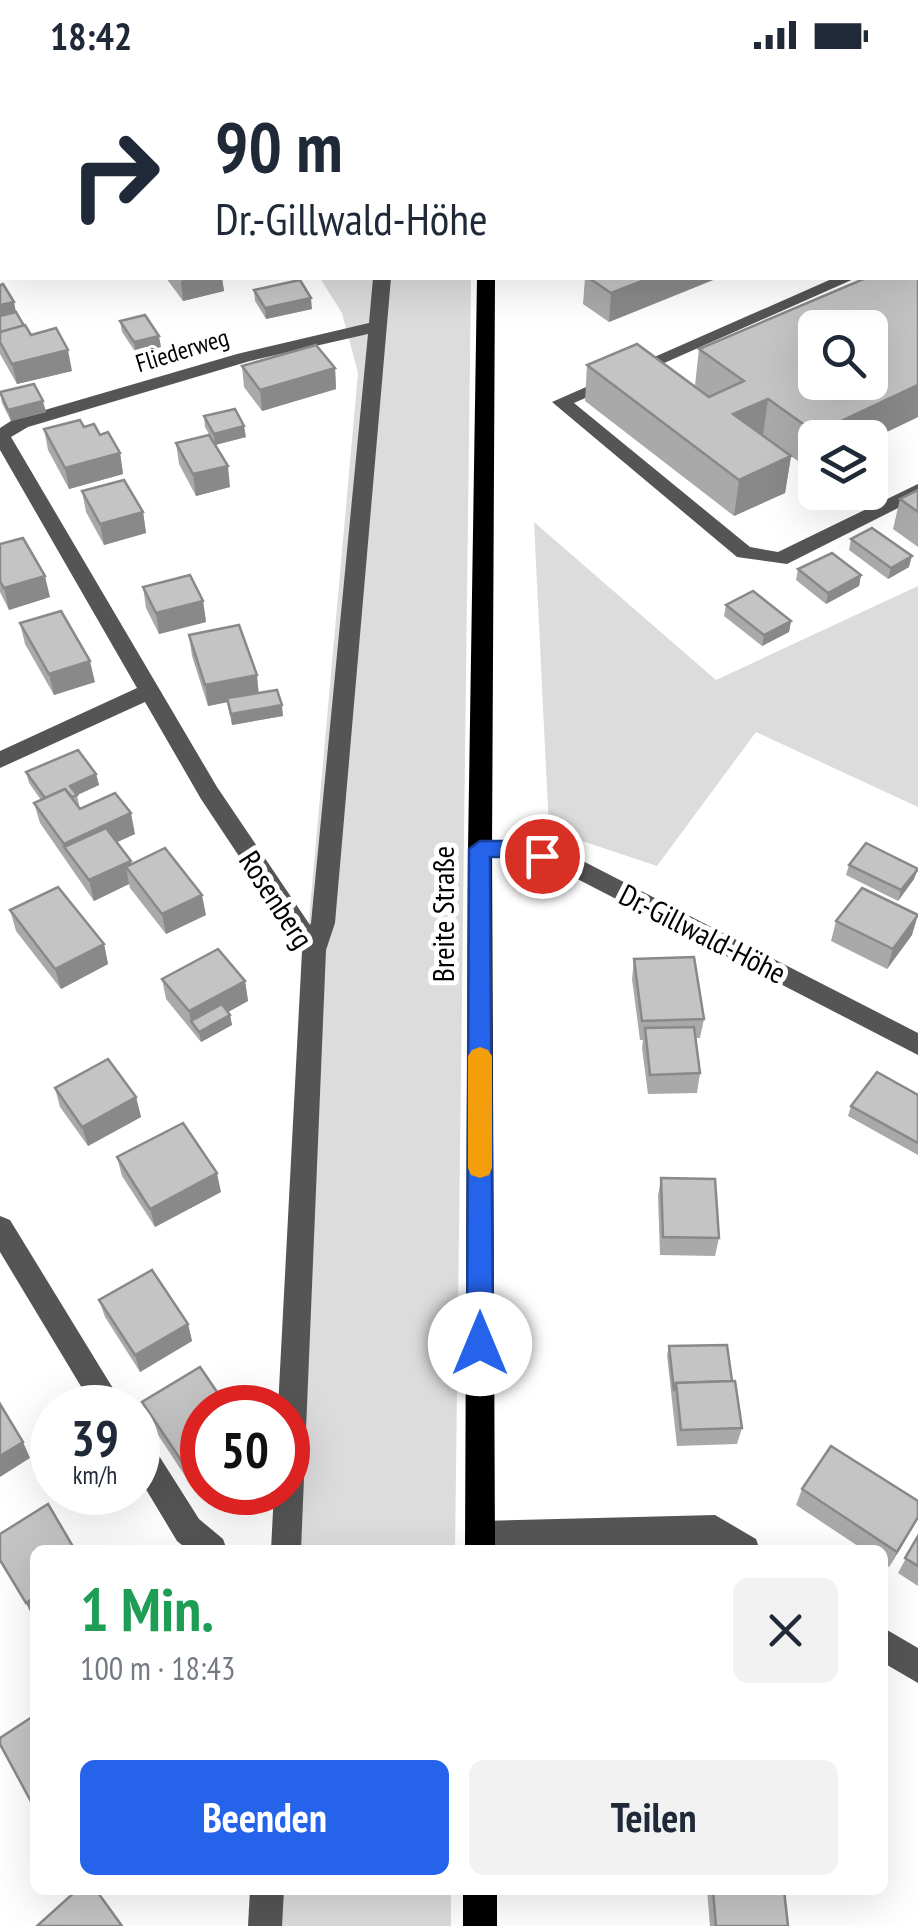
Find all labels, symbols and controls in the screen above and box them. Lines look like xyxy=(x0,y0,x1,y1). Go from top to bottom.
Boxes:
text: 18:42 xyxy=(50,11,132,60)
text: 90 m xyxy=(215,101,343,191)
icon: right xyxy=(50,110,180,240)
text: Dr.-Gillwald-Höhe xyxy=(215,189,488,247)
map controls xyxy=(798,310,888,510)
button: search xyxy=(798,310,888,400)
street label: Fliederweg xyxy=(132,321,232,379)
button: layers xyxy=(798,420,888,510)
pin xyxy=(500,814,585,899)
icon: arrive xyxy=(515,829,570,884)
street label: Rosenberg xyxy=(231,843,323,955)
street label: Breite Straße xyxy=(423,846,462,982)
street label: Dr.-Gillwald-Höhe xyxy=(613,874,793,992)
position arrow xyxy=(428,1292,532,1396)
speed limit sign: 50 xyxy=(180,1385,310,1515)
text: 39 xyxy=(71,1405,119,1470)
text: km/h xyxy=(73,1459,117,1491)
text: 1 Min. xyxy=(80,1570,214,1648)
button: close xyxy=(733,1578,838,1683)
text: 100 m · 18:43 xyxy=(80,1647,235,1689)
button: Beenden xyxy=(80,1760,449,1875)
button: Teilen xyxy=(469,1760,838,1875)

